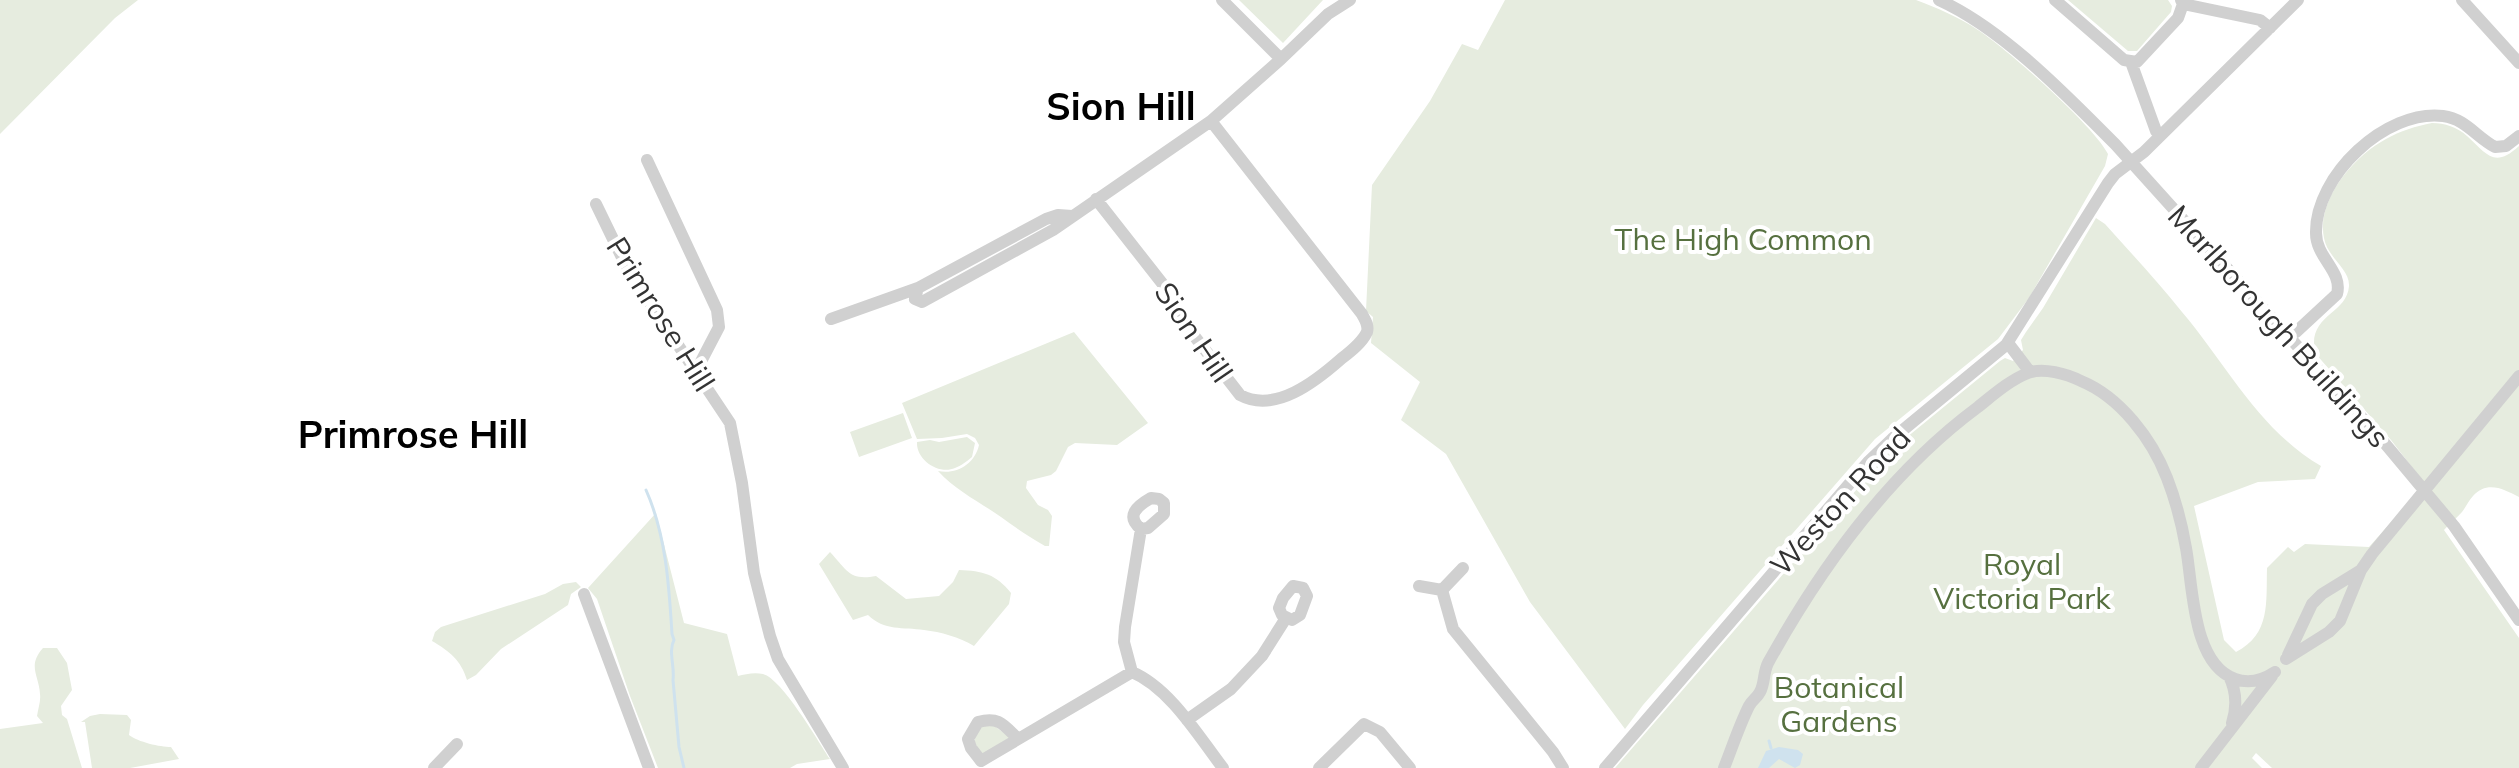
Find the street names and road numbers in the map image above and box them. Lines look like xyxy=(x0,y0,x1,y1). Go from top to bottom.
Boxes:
street label: Marlborough Buildings xyxy=(2160,197,2398,455)
street label: Primrose Hill xyxy=(599,230,723,398)
street label: Sion Hill xyxy=(1147,275,1241,389)
street label: Weston Road xyxy=(1762,419,1918,583)

